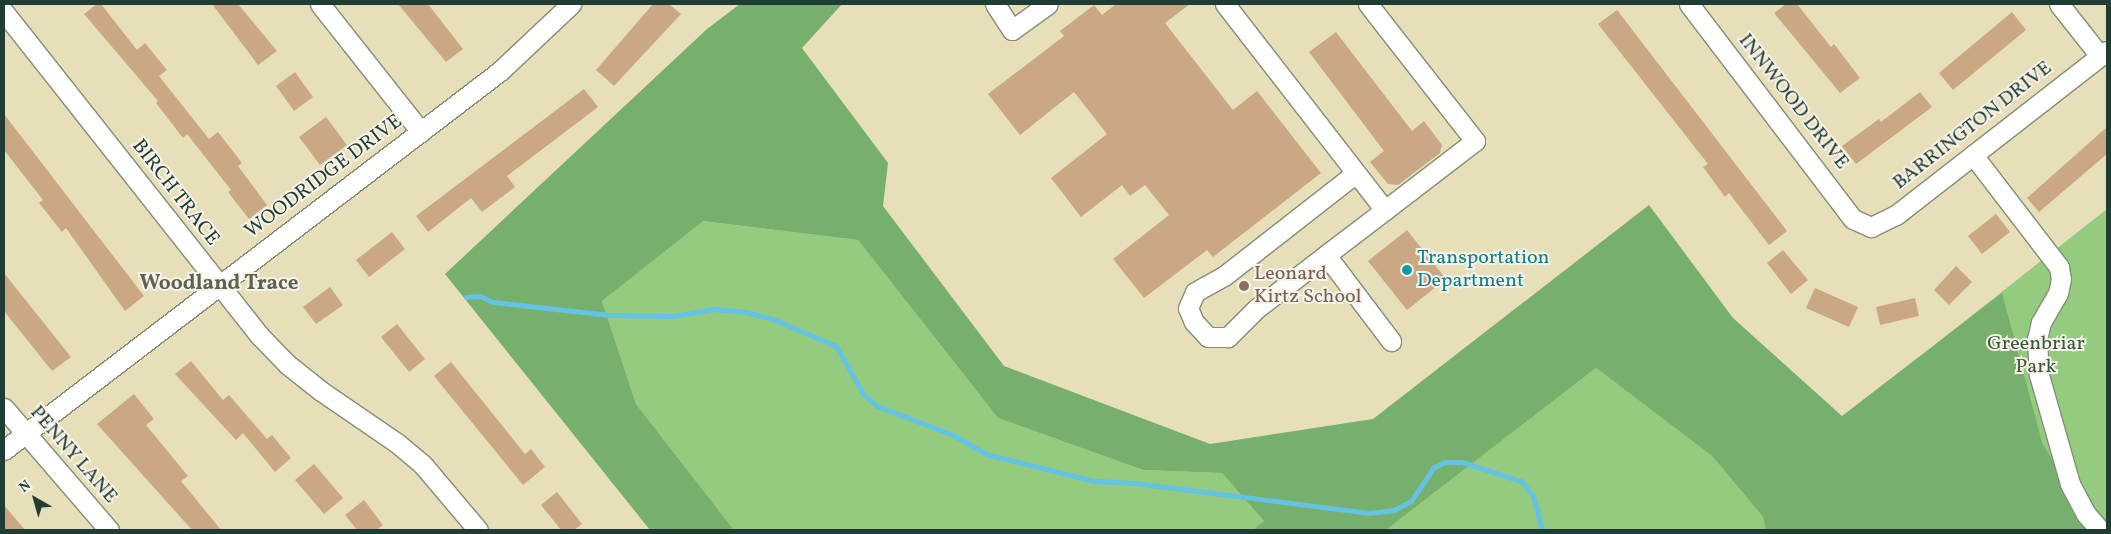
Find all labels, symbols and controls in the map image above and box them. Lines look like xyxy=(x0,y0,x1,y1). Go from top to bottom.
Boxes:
street label: INNWOOD DRIVE xyxy=(1733,29,1853,175)
street label: BARRINGTON DRIVE xyxy=(1889,56,2057,196)
street label: WOODRIDGE DRIVE xyxy=(241,110,407,244)
street label: BIRCH TRACE xyxy=(126,135,224,251)
place label: Transportation Department xyxy=(1417,246,1550,293)
place label: Leonard Kirtz School xyxy=(1254,262,1361,309)
marker: Transportation Department xyxy=(1401,264,1413,276)
district label: Woodland Trace xyxy=(139,271,299,297)
marker: Leonard Kirtz School xyxy=(1238,280,1250,292)
park label: Greenbriar Park xyxy=(1987,332,2085,379)
street label: PENNY LANE xyxy=(24,401,122,509)
north arrow xyxy=(10,474,60,524)

